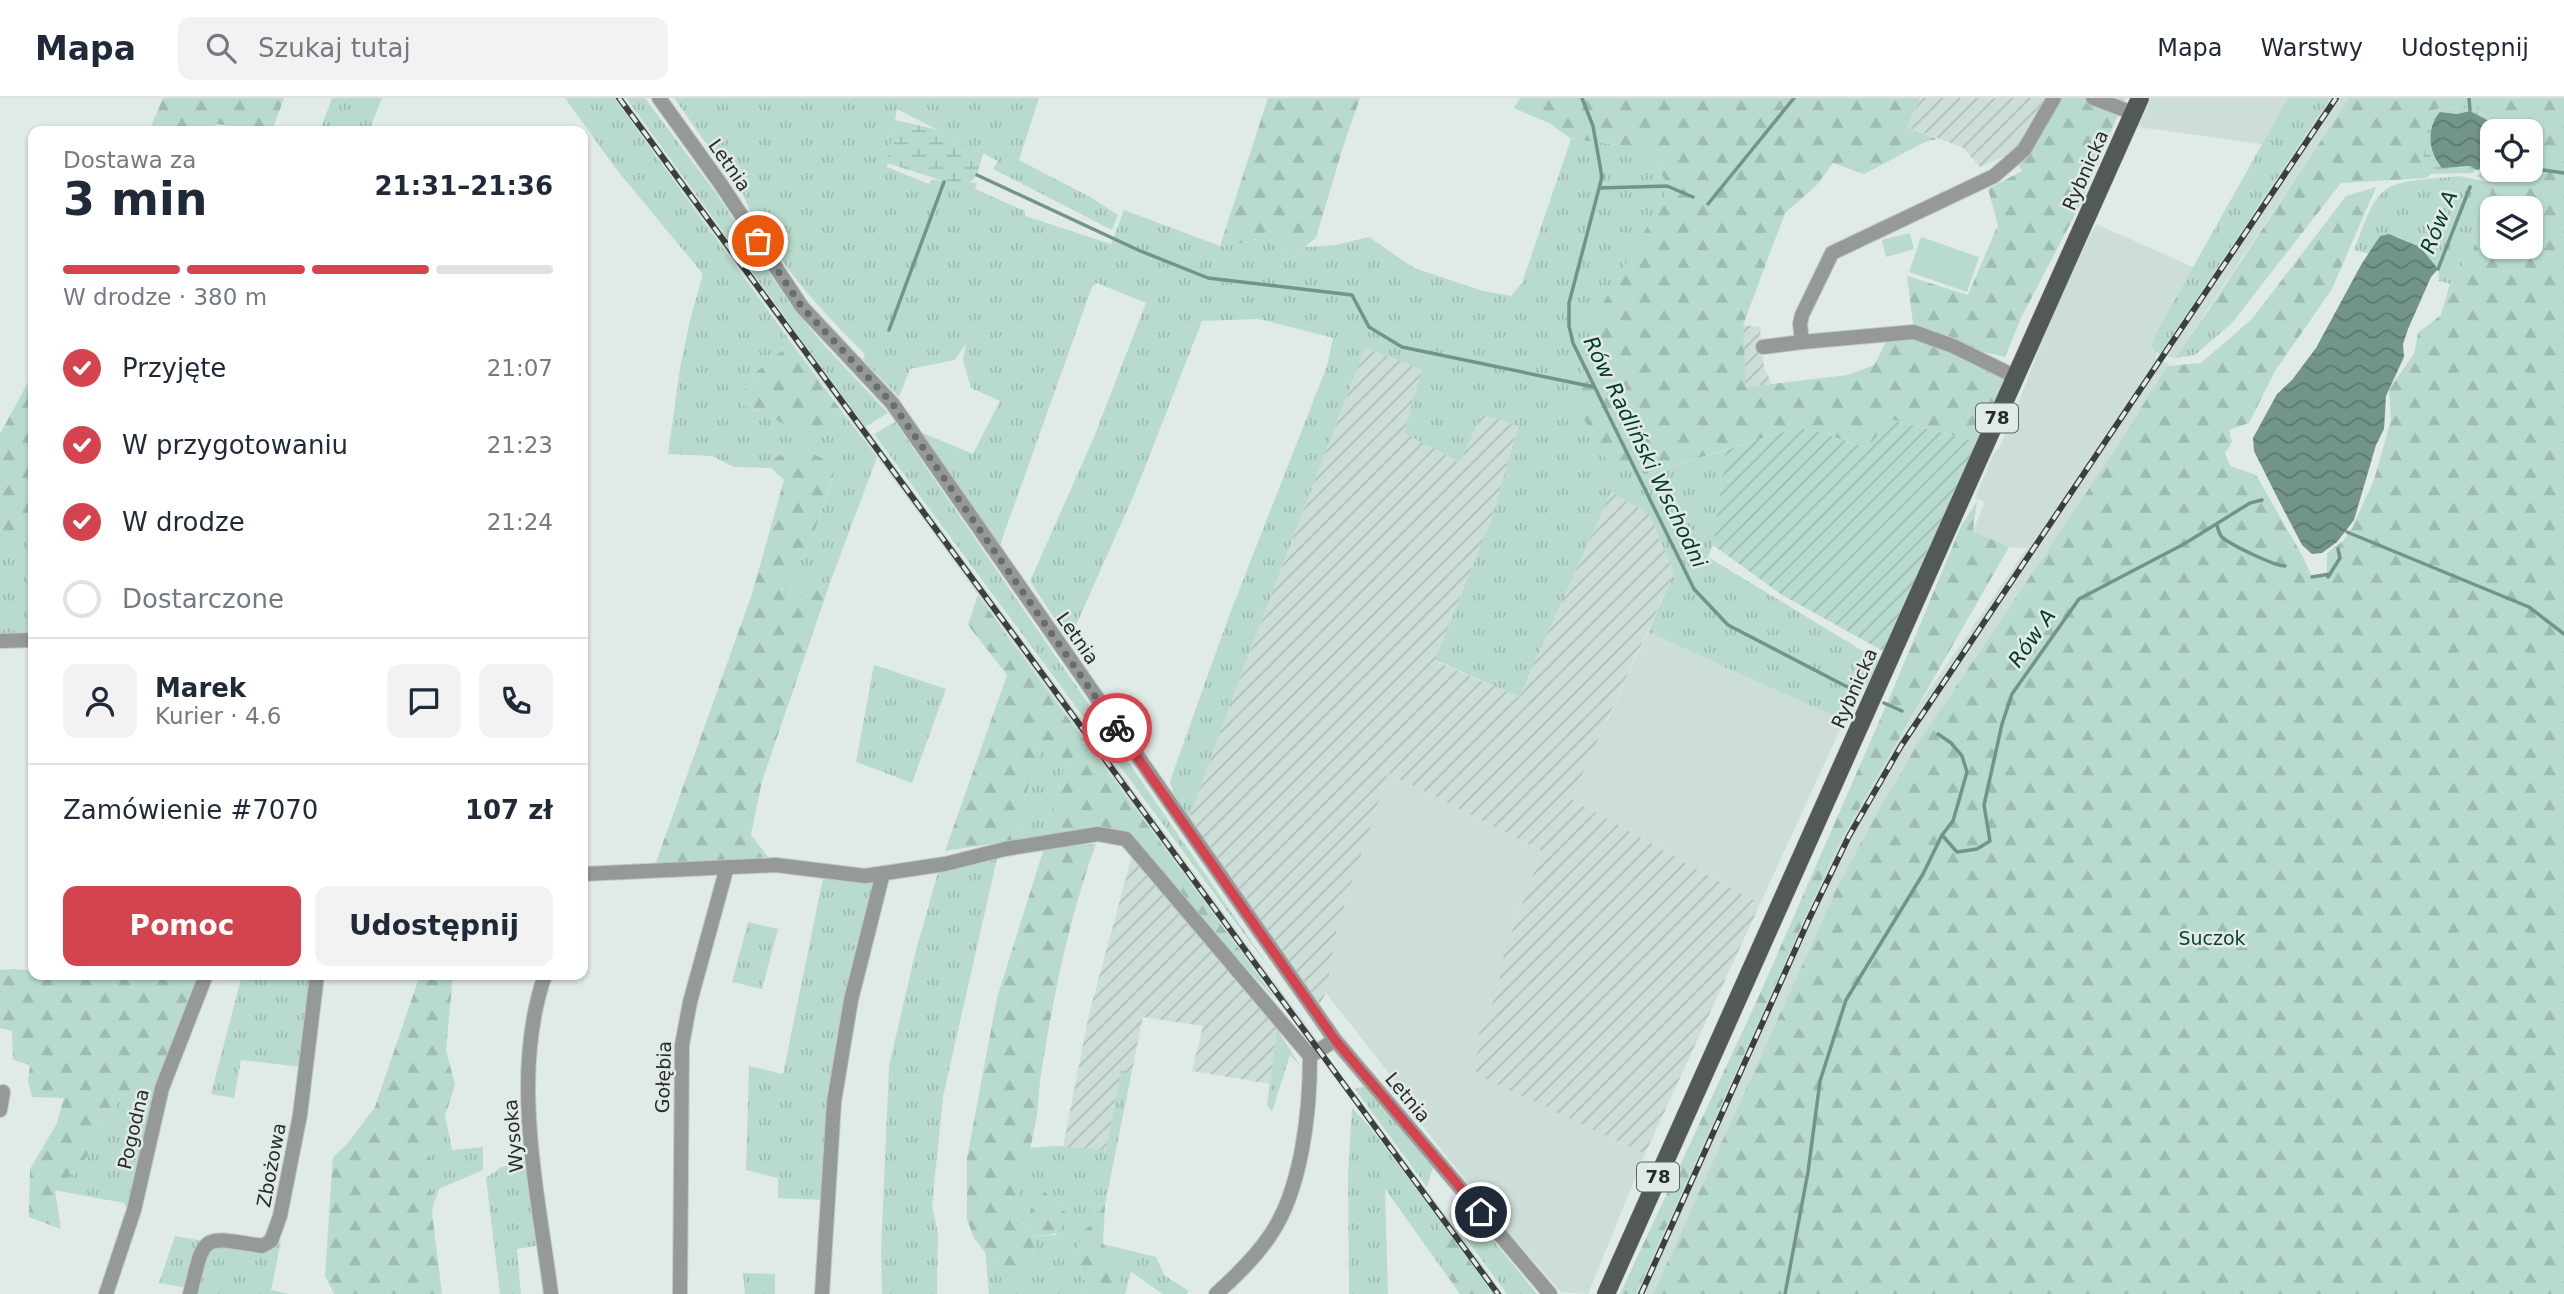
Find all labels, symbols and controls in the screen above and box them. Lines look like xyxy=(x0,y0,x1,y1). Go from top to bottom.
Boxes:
search box xyxy=(178,17,668,80)
text: Mapa xyxy=(35,29,136,68)
icon: search xyxy=(202,29,240,67)
text: Szukaj tutaj xyxy=(258,33,411,63)
text: Mapa xyxy=(2157,34,2223,62)
text: Warstwy xyxy=(2261,34,2363,62)
text: Udostępnij xyxy=(2401,34,2529,62)
map controls xyxy=(2480,119,2543,259)
button: locate xyxy=(2480,119,2543,182)
street label: Rybnicka xyxy=(2058,126,2112,214)
street label: Letnia xyxy=(704,135,756,195)
text: Dostawa za xyxy=(63,147,196,173)
text: 21:31–21:36 xyxy=(374,171,553,201)
text: 3 min xyxy=(63,172,207,226)
water label: Rów A xyxy=(2416,187,2462,257)
button: layers xyxy=(2480,196,2543,259)
pin xyxy=(728,211,788,271)
icon: bag xyxy=(739,222,777,260)
text: W drodze · 380 m xyxy=(63,284,267,310)
water label: Rów Radliński Wschodni xyxy=(1578,332,1712,572)
icon: check xyxy=(63,349,101,387)
text: Przyjęte xyxy=(122,353,226,383)
text: 21:07 xyxy=(487,355,553,381)
road number: 78 xyxy=(1976,404,2018,432)
icon: check xyxy=(63,426,101,464)
text: W przygotowaniu xyxy=(122,430,348,460)
text: 21:23 xyxy=(487,432,553,458)
icon: check xyxy=(63,503,101,541)
text: W drodze xyxy=(122,507,245,537)
text: 21:24 xyxy=(487,509,553,535)
text: Dostarczone xyxy=(122,584,284,614)
water label: Rów A xyxy=(2003,604,2061,672)
street label: Letnia xyxy=(1052,608,1104,668)
street label: Rybnicka xyxy=(1827,644,1881,732)
button: person xyxy=(63,664,137,738)
button: chat xyxy=(387,664,461,738)
button: phone xyxy=(479,664,553,738)
text: Marek xyxy=(155,673,246,703)
courier xyxy=(1082,693,1152,763)
text: Kurier · 4.6 xyxy=(155,703,281,729)
icon: bike xyxy=(1098,709,1136,747)
text: Zamówienie #7070 xyxy=(63,795,318,825)
text: 107 zł xyxy=(465,795,553,825)
button: Pomoc xyxy=(63,886,301,966)
button: Udostępnij xyxy=(315,886,553,966)
park label: Suczok xyxy=(2178,927,2246,949)
street label: Gołębia xyxy=(651,1040,675,1114)
street label: Letnia xyxy=(1381,1068,1435,1126)
street label: Pogodna xyxy=(113,1087,153,1171)
street label: Wysoka xyxy=(499,1098,527,1174)
street label: Zbożowa xyxy=(252,1121,290,1209)
road number: 78 xyxy=(1637,1162,1679,1192)
pin xyxy=(1451,1182,1511,1242)
icon: home xyxy=(1462,1193,1500,1231)

